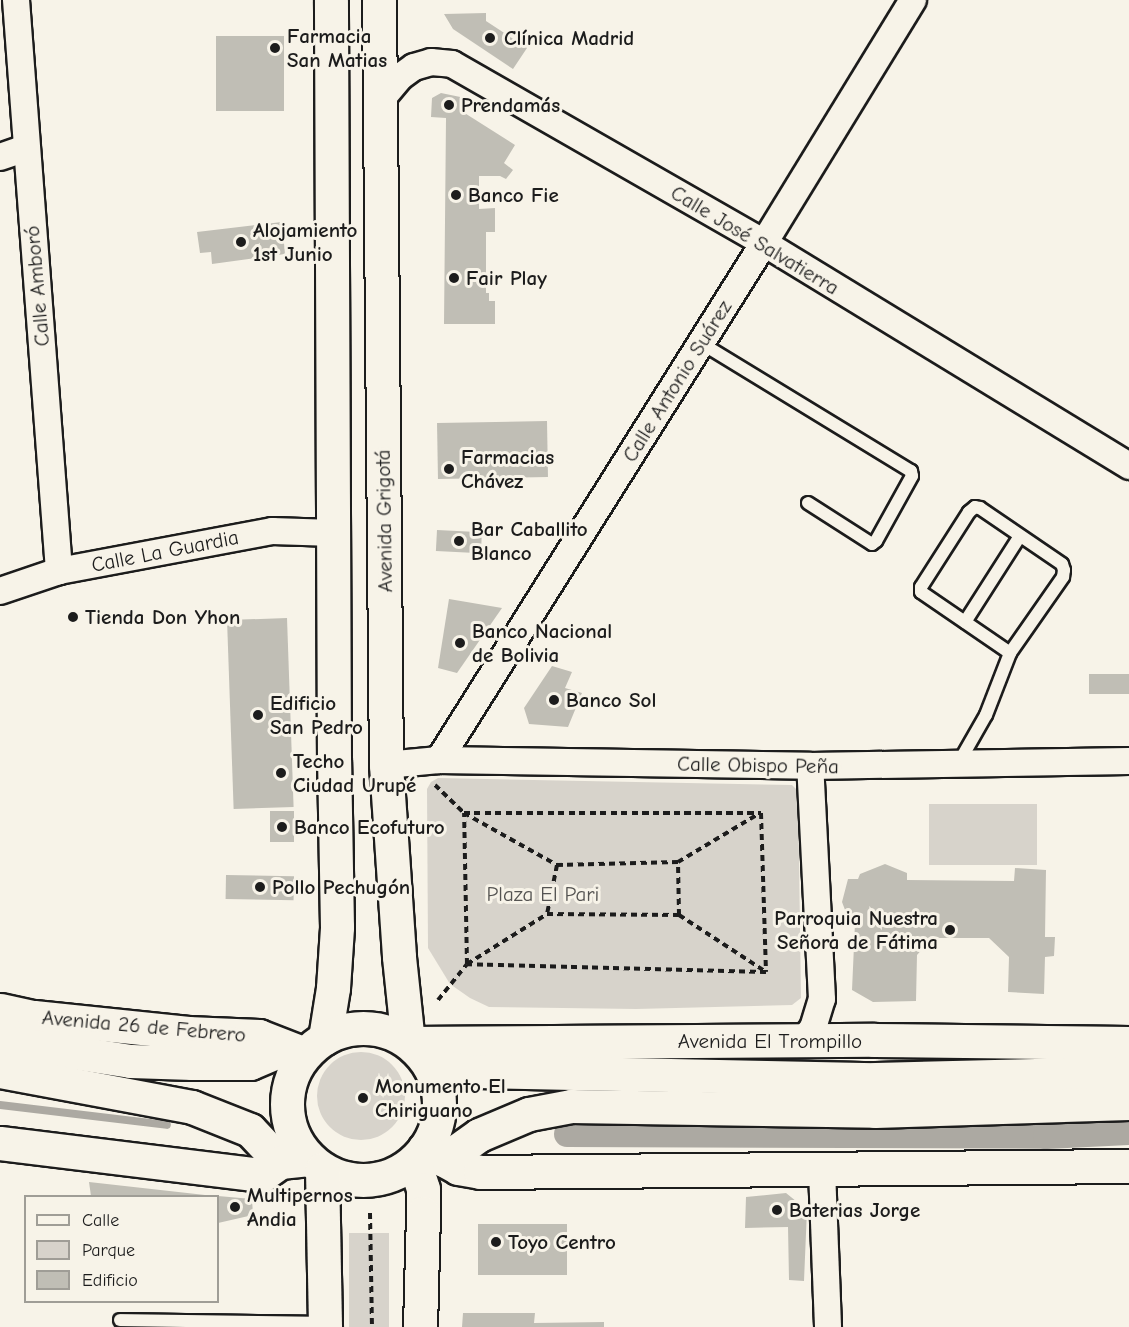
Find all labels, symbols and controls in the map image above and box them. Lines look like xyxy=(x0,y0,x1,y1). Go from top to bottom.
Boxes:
place label: Farmacia San Matias xyxy=(287,23,387,73)
place label: Clínica Madrid xyxy=(504,25,634,51)
marker: Clínica Madrid xyxy=(481,29,499,47)
marker: Farmacia San Matias xyxy=(268,41,282,55)
place label: Prendamás xyxy=(461,92,560,118)
marker: Prendamás xyxy=(442,98,456,112)
street label: Calle José Salvatierra xyxy=(666,180,844,300)
place label: Banco Fie xyxy=(468,182,559,208)
marker: Banco Fie xyxy=(449,188,463,202)
place label: Alojamiento 1st Junio xyxy=(253,217,357,267)
street label: Calle Amboró xyxy=(19,225,55,347)
marker: Alojamiento 1st Junio xyxy=(234,235,248,249)
place label: Fair Play xyxy=(466,265,547,291)
marker: Fair Play xyxy=(447,271,461,285)
street label: Calle Antonio Suárez xyxy=(617,295,737,467)
place label: Farmacias Chávez xyxy=(461,444,554,494)
street label: Avenida Grigotá xyxy=(370,449,398,593)
marker: Farmacias Chávez xyxy=(442,462,456,476)
place label: Bar Caballito Blanco xyxy=(471,516,588,566)
street label: Calle La Guardia xyxy=(89,524,241,578)
marker: Bar Caballito Blanco xyxy=(452,534,466,548)
place label: Tienda Don Yhon xyxy=(85,604,240,630)
marker: Tienda Don Yhon xyxy=(66,610,80,624)
place label: Banco Nacional de Bolivia xyxy=(472,618,612,668)
marker: Banco Nacional de Bolivia xyxy=(453,636,467,650)
place label: Banco Sol xyxy=(566,687,656,713)
place label: Edificio San Pedro xyxy=(270,690,363,740)
marker: Banco Sol xyxy=(547,693,561,707)
marker: Edificio San Pedro xyxy=(251,708,265,722)
place label: Techo Ciudad Urupé xyxy=(293,748,416,798)
street label: Calle Obispo Peña xyxy=(677,751,839,779)
marker: Techo Ciudad Urupé xyxy=(274,766,288,780)
place label: Banco Ecofuturo xyxy=(294,814,445,840)
marker: Banco Ecofuturo xyxy=(275,820,289,834)
place label: Pollo Pechugón xyxy=(272,874,410,900)
marker: Pollo Pechugón xyxy=(253,880,267,894)
park label: Plaza El Pari xyxy=(487,881,599,907)
place label: Parroquia Nuestra Señora de Fátima xyxy=(774,905,938,955)
marker: Parroquia Nuestra Señora de Fátima xyxy=(943,923,957,937)
street label: Avenida 26 de Febrero xyxy=(41,1005,247,1047)
street label: Avenida El Trompillo xyxy=(678,1028,862,1054)
place label: Monumento El Chiriguano xyxy=(375,1073,506,1123)
marker: Monumento El Chiriguano xyxy=(356,1091,370,1105)
place label: Multipernos Andia xyxy=(247,1182,353,1232)
legend xyxy=(24,1195,219,1303)
place label: Baterias Jorge xyxy=(789,1197,920,1223)
marker: Multipernos Andia xyxy=(228,1200,242,1214)
marker: Baterias Jorge xyxy=(770,1203,784,1217)
text: Calle xyxy=(82,1210,119,1231)
place label: Toyo Centro xyxy=(508,1229,616,1255)
marker: Toyo Centro xyxy=(489,1235,503,1249)
text: Parque xyxy=(82,1240,135,1261)
text: Edificio xyxy=(82,1270,138,1291)

